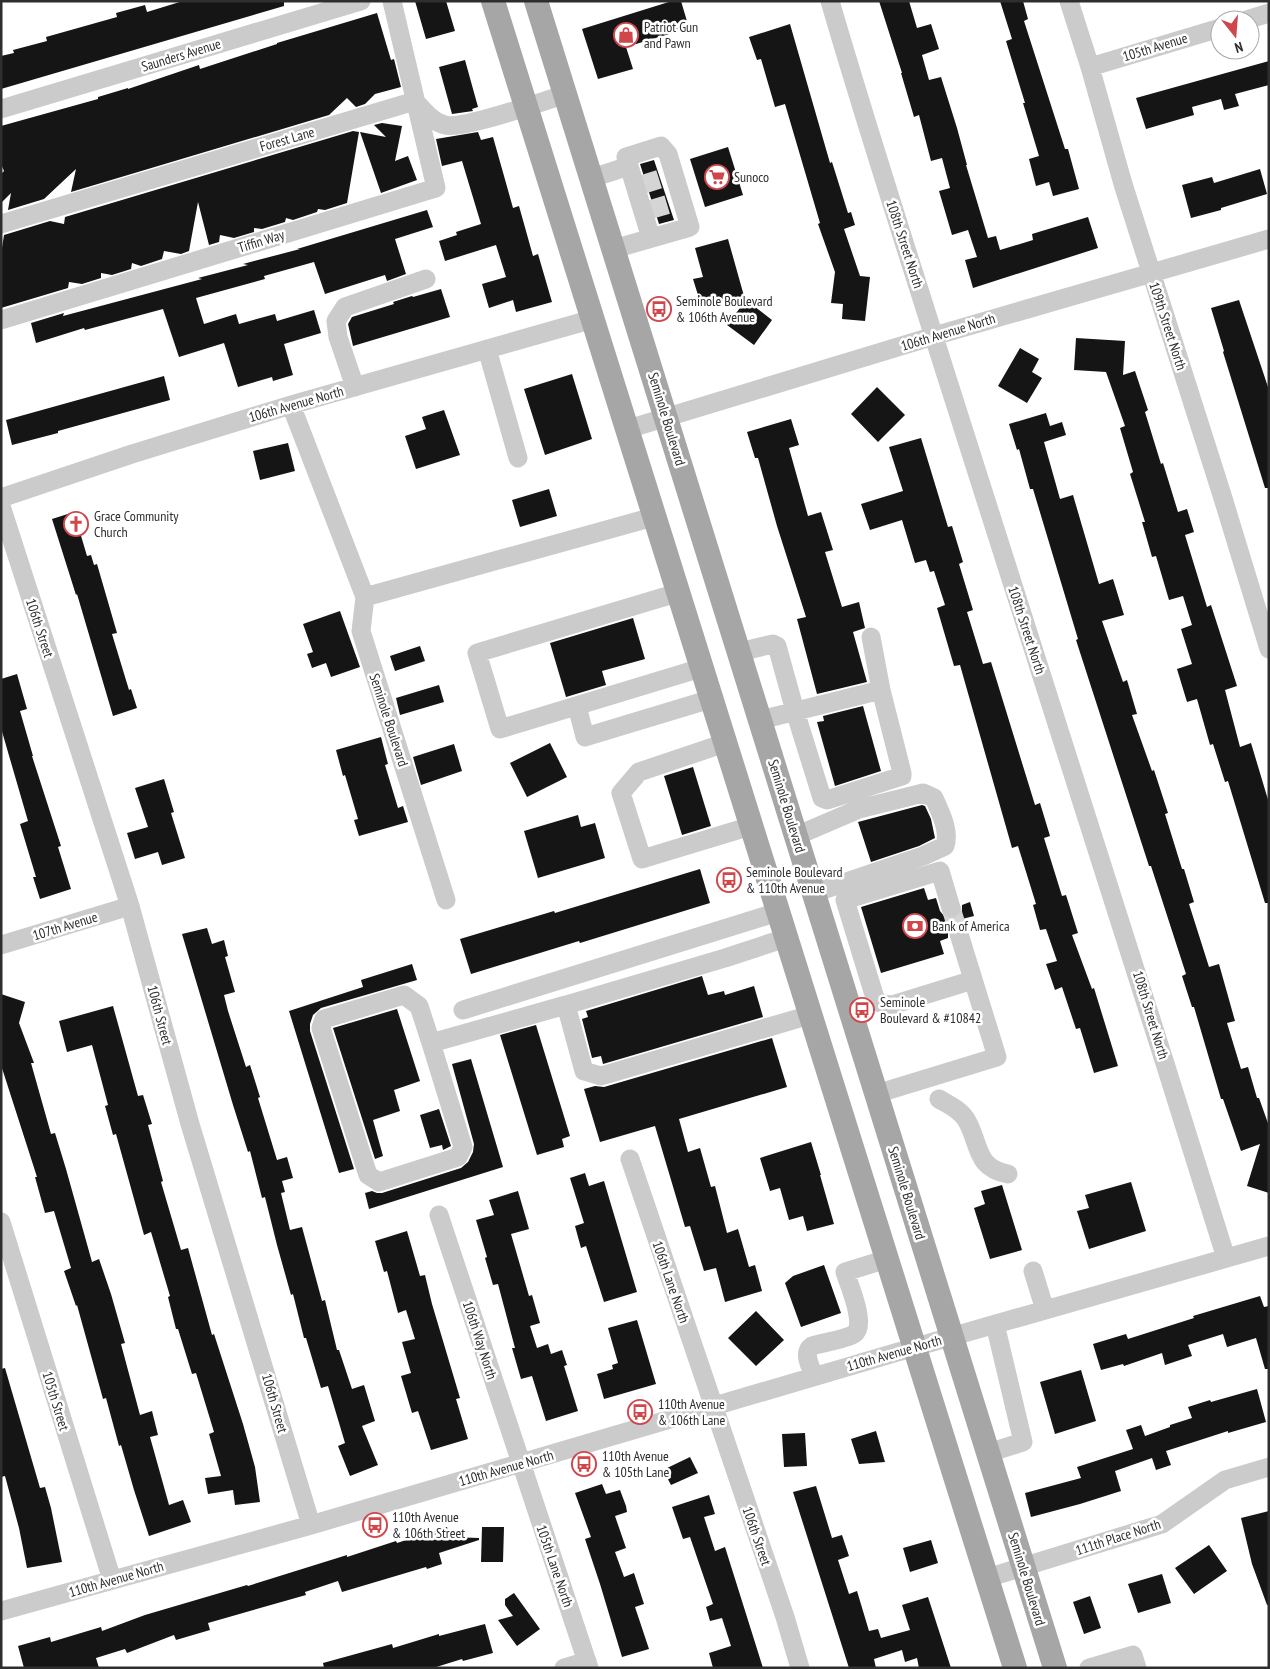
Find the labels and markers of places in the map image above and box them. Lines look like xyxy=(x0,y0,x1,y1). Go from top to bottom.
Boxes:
place label: Patriot Gun and Pawn xyxy=(644,18,698,52)
shop icon: Patriot Gun and Pawn xyxy=(613,22,639,48)
supermarket icon: Sunoco xyxy=(704,164,730,190)
place label: Sunoco xyxy=(734,168,769,186)
place label: Seminole Boulevard & 106th Avenue xyxy=(676,292,773,326)
bus stop icon: Seminole Boulevard & 106th Avenue xyxy=(646,296,672,322)
place label: Grace Community Church xyxy=(94,507,179,541)
church icon: Grace Community Church xyxy=(63,511,89,537)
place label: Seminole Boulevard & 110th Avenue xyxy=(746,863,843,897)
bus stop icon: Seminole Boulevard & 110th Avenue xyxy=(716,867,742,893)
bank icon: Bank of America xyxy=(902,913,928,939)
place label: Bank of America xyxy=(932,917,1009,935)
place label: Seminole Boulevard & #10842 xyxy=(880,993,981,1027)
bus stop icon: Seminole Boulevard & #10842 xyxy=(849,997,875,1023)
place label: 110th Avenue & 106th Lane xyxy=(658,1395,725,1429)
bus stop icon: 110th Avenue & 106th Lane xyxy=(627,1399,653,1425)
place label: 110th Avenue & 105th Lane xyxy=(602,1447,669,1481)
bus stop icon: 110th Avenue & 105th Lane xyxy=(571,1451,597,1477)
place label: 110th Avenue & 106th Street xyxy=(392,1508,465,1542)
bus stop icon: 110th Avenue & 106th Street xyxy=(362,1512,388,1538)

